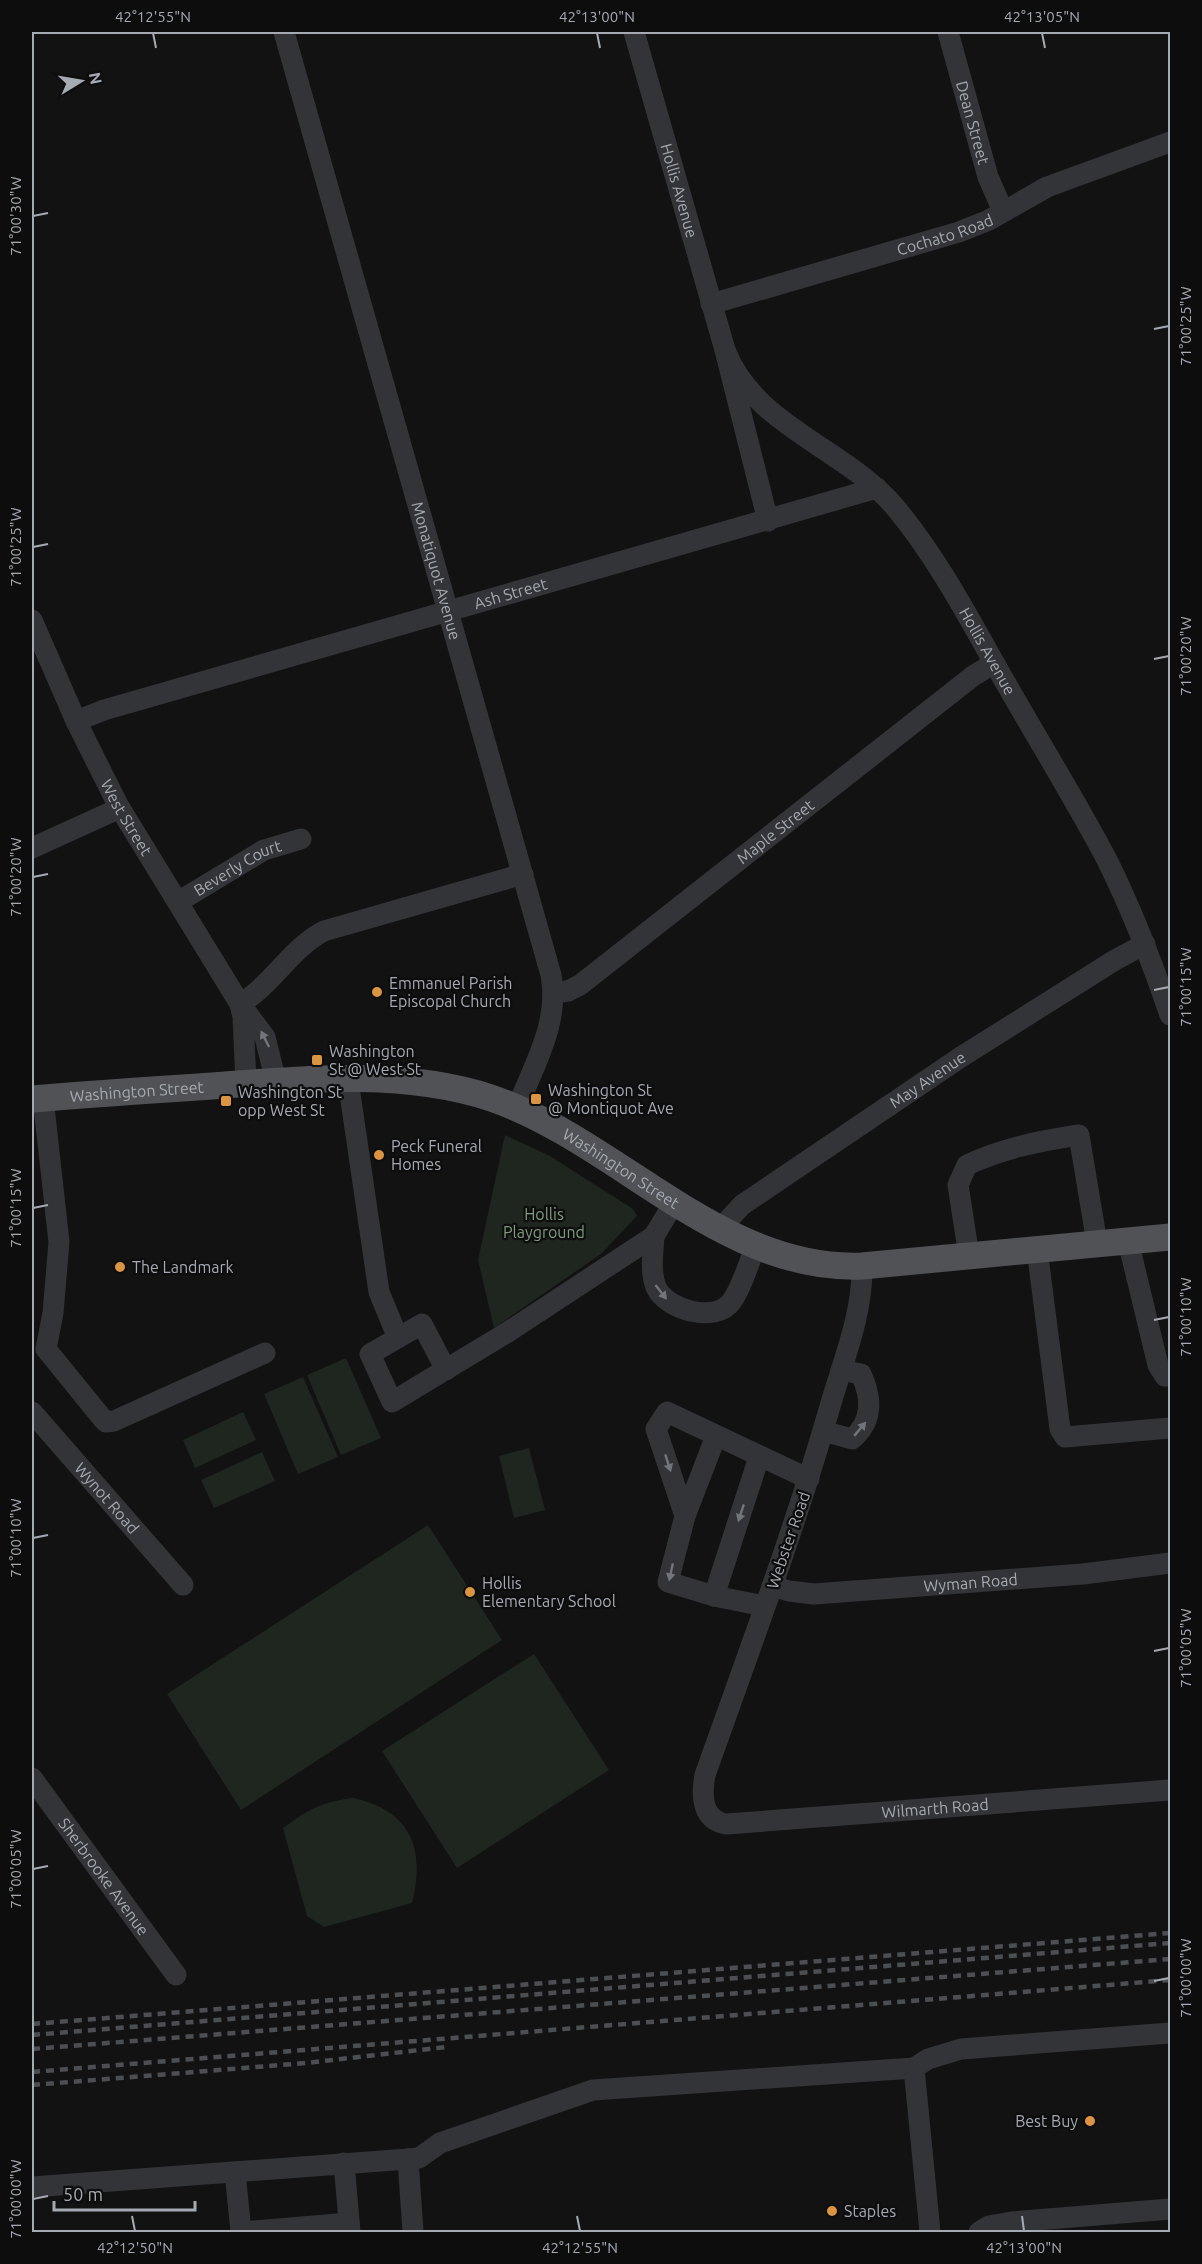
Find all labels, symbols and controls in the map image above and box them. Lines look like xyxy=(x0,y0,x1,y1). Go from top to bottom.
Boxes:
text: 42°12'55"N xyxy=(115,8,191,25)
text: 42°13'00"N xyxy=(559,8,635,25)
text: 42°13'05"N xyxy=(1004,8,1080,25)
north arrow xyxy=(51,51,111,111)
text: N xyxy=(86,71,106,86)
street label: Dean Street xyxy=(953,79,993,167)
street label: Hollis Avenue xyxy=(657,141,701,240)
text: 71°00'30"W xyxy=(7,176,24,256)
street label: Cochato Road xyxy=(895,210,996,259)
text: 71°00'25"W xyxy=(1177,286,1194,366)
street label: Monatiquot Avenue xyxy=(408,500,465,642)
text: 71°00'25"W xyxy=(7,507,24,587)
street label: Ash Street xyxy=(472,574,550,612)
street label: Hollis Avenue xyxy=(956,604,1019,698)
text: 71°00'20"W xyxy=(1177,616,1194,696)
street label: West Street xyxy=(98,776,156,859)
street label: Maple Street xyxy=(733,795,818,867)
street label: Beverly Court xyxy=(190,836,284,899)
text: 71°00'20"W xyxy=(7,837,24,917)
text: 71°00'15"W xyxy=(1177,947,1194,1027)
place label: Emmanuel Parish Episcopal Church xyxy=(389,974,512,1010)
marker: Emmanuel Parish Episcopal Church xyxy=(370,985,384,999)
one-way arrow xyxy=(260,1031,270,1048)
place label: Washington St @ West St xyxy=(329,1042,422,1078)
street label: May Avenue xyxy=(886,1048,969,1112)
marker: Washington St @ West St xyxy=(310,1053,324,1067)
street label: Washington Street xyxy=(69,1078,205,1105)
place label: Washington St @ Montiquot Ave xyxy=(548,1081,674,1117)
place label: Washington St opp West St xyxy=(238,1083,343,1119)
marker: Washington St @ Montiquot Ave xyxy=(529,1092,543,1106)
marker: Washington St opp West St xyxy=(219,1094,233,1108)
street label: Washington Street xyxy=(560,1125,683,1212)
place label: Peck Funeral Homes xyxy=(391,1137,482,1173)
marker: Peck Funeral Homes xyxy=(372,1148,386,1162)
text: 71°00'15"W xyxy=(7,1168,24,1248)
park label: Hollis Playground xyxy=(503,1205,585,1241)
place label: The Landmark xyxy=(132,1258,234,1276)
marker: The Landmark xyxy=(113,1260,127,1274)
text: 71°00'10"W xyxy=(1177,1277,1194,1357)
one-way arrow xyxy=(655,1284,668,1300)
one-way arrow xyxy=(854,1421,867,1437)
one-way arrow xyxy=(663,1454,673,1472)
street label: Wynot Road xyxy=(71,1459,143,1537)
street label: Webster Road xyxy=(763,1489,813,1591)
text: 71°00'10"W xyxy=(7,1498,24,1578)
one-way arrow xyxy=(736,1504,745,1522)
one-way arrow xyxy=(666,1563,675,1582)
street label: Wyman Road xyxy=(923,1570,1018,1595)
place label: Hollis Elementary School xyxy=(482,1574,616,1610)
marker: Hollis Elementary School xyxy=(463,1585,477,1599)
text: 71°00'05"W xyxy=(1177,1608,1194,1688)
street label: Wilmarth Road xyxy=(881,1795,989,1821)
street label: Sherbrooke Avenue xyxy=(55,1814,153,1939)
text: 71°00'05"W xyxy=(7,1829,24,1909)
text: 71°00'00"W xyxy=(1177,1938,1194,2018)
place label: Best Buy xyxy=(1015,2112,1078,2130)
marker: Best Buy xyxy=(1083,2114,1097,2128)
text: 71°00'00"W xyxy=(7,2159,24,2239)
scale bar xyxy=(54,2174,195,2212)
text: 50 m xyxy=(63,2184,103,2204)
place label: Staples xyxy=(844,2202,896,2220)
marker: Staples xyxy=(825,2204,839,2218)
text: 42°12'50"N xyxy=(97,2239,173,2256)
text: 42°12'55"N xyxy=(542,2239,618,2256)
text: 42°13'00"N xyxy=(986,2239,1062,2256)

